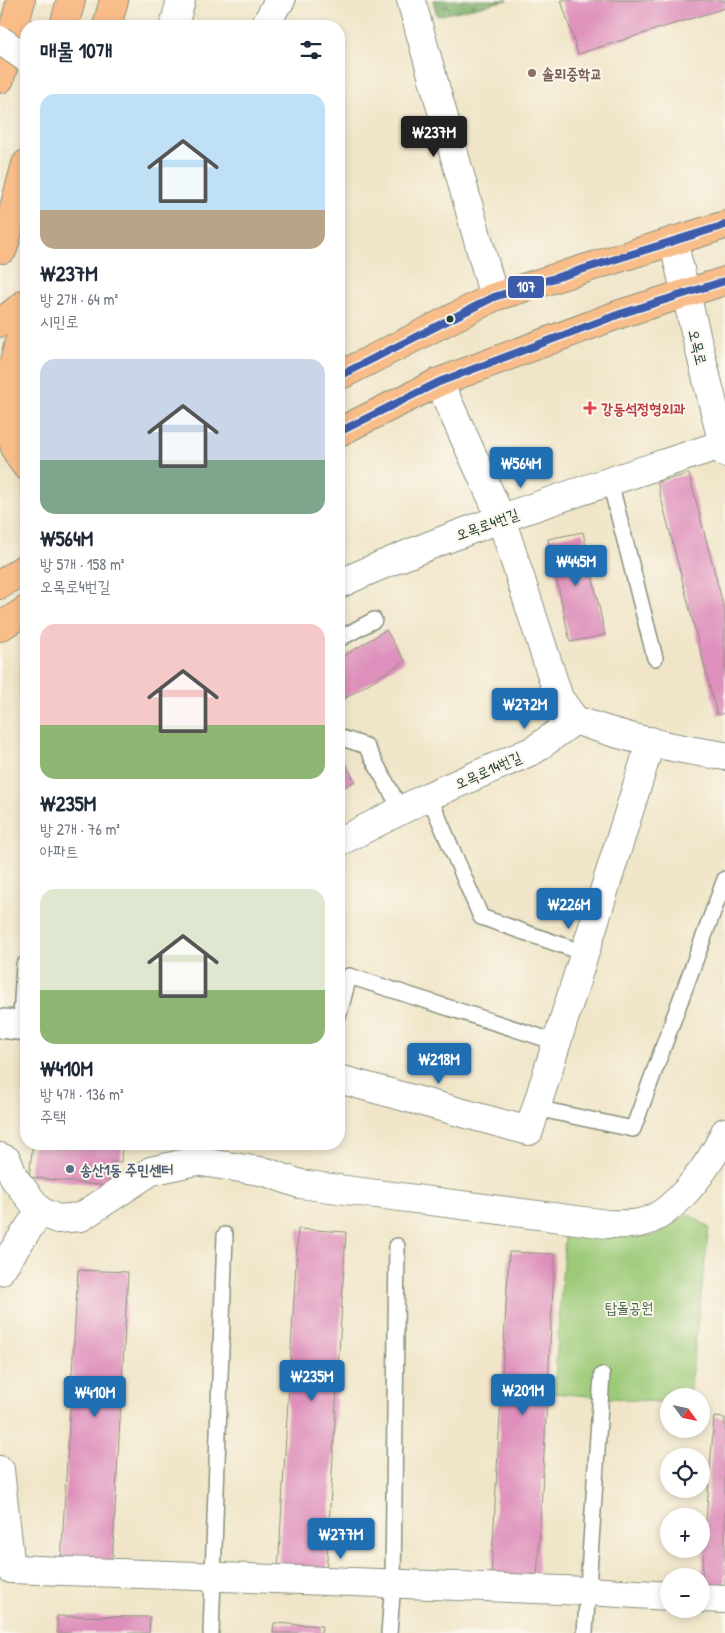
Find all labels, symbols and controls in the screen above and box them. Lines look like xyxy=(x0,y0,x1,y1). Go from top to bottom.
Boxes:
text: 매물 10개 xyxy=(40,36,113,65)
icon: filters xyxy=(297,36,325,64)
place label: 솔뫼중학교 xyxy=(542,63,602,84)
marker: 솔뫼중학교 xyxy=(526,67,538,79)
pin: ₩237M xyxy=(399,116,469,158)
text: ₩237M xyxy=(412,121,456,143)
icon: home xyxy=(138,126,228,216)
text: ₩237M xyxy=(40,259,98,288)
line badge: 107 xyxy=(507,275,545,299)
text: 107 xyxy=(517,277,535,296)
text: 방 2개 · 64 m² xyxy=(40,288,118,310)
text: 시민로 xyxy=(40,310,79,332)
unlabelled marker xyxy=(445,314,455,324)
street label: 오목로 xyxy=(683,327,713,367)
icon: home xyxy=(138,391,228,481)
place label: 강동석정형외과 xyxy=(601,398,686,419)
marker: 강동석정형외과 xyxy=(583,401,597,415)
pin: ₩564M xyxy=(486,446,556,489)
text: ₩564M xyxy=(501,452,541,474)
street label: 오목로4번길 xyxy=(452,503,522,545)
text: ₩564M xyxy=(40,524,93,553)
pin: ₩445M xyxy=(541,544,611,587)
text: ₩445M xyxy=(556,550,596,572)
text: 방 5개 · 158 m² xyxy=(40,553,125,575)
text: 오목로4번길 xyxy=(40,575,110,597)
icon: home xyxy=(138,656,228,746)
pin: ₩272M xyxy=(490,688,560,730)
text: ₩272M xyxy=(503,693,547,715)
street label: 오목로14번길 xyxy=(451,746,525,794)
text: ₩235M xyxy=(40,789,96,818)
text: 방 2개 · 76 m² xyxy=(40,818,120,840)
text: 아파트 xyxy=(40,840,79,862)
pin: ₩226M xyxy=(534,888,604,930)
text: ₩226M xyxy=(548,893,590,915)
icon: home xyxy=(138,921,228,1011)
pin: ₩218M xyxy=(404,1042,474,1085)
text: ₩218M xyxy=(418,1048,460,1070)
text: ₩410M xyxy=(40,1054,93,1083)
text: 방 4개 · 136 m² xyxy=(40,1083,124,1105)
text: 주택 xyxy=(40,1105,66,1127)
place label: 송산1동 주민센터 xyxy=(80,1159,173,1180)
marker: 송산1동 주민센터 xyxy=(64,1163,76,1175)
park label: 탑돌공원 xyxy=(605,1297,653,1318)
pin: ₩235M xyxy=(277,1360,347,1402)
text: ₩235M xyxy=(291,1365,333,1387)
pin: ₩201M xyxy=(488,1374,558,1416)
pin: ₩410M xyxy=(60,1376,130,1418)
text: ₩201M xyxy=(502,1379,544,1401)
text: ₩410M xyxy=(75,1381,115,1403)
north arrow xyxy=(660,1388,710,1438)
map controls xyxy=(660,1388,710,1618)
button: locate xyxy=(660,1448,710,1498)
button: + xyxy=(660,1508,710,1558)
pin: ₩277M xyxy=(306,1518,376,1560)
text: ₩277M xyxy=(319,1523,363,1545)
button: − xyxy=(660,1568,710,1618)

